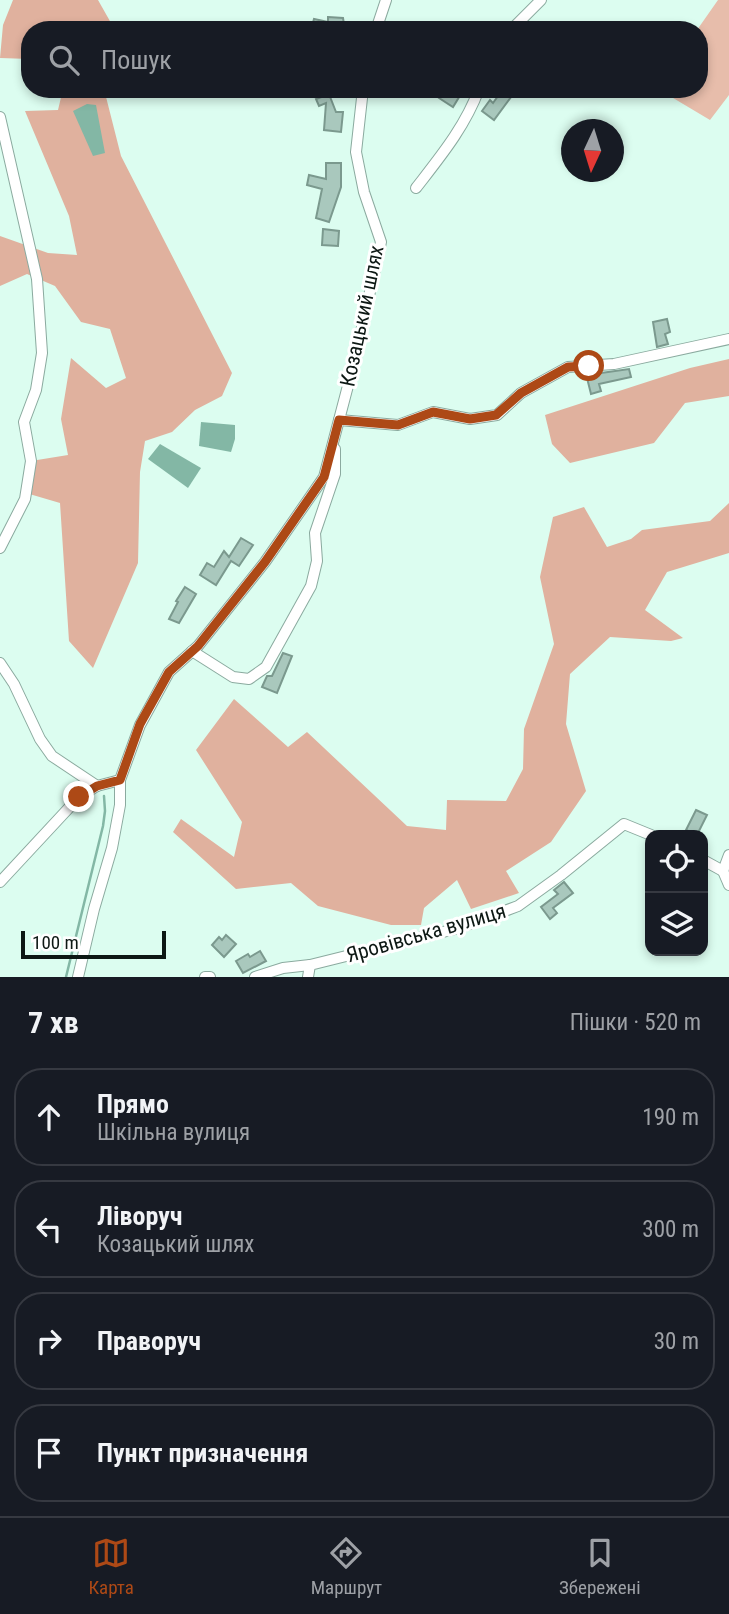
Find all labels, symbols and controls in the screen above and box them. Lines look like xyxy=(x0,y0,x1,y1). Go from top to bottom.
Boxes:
search box xyxy=(21,21,708,98)
icon: search xyxy=(45,41,83,79)
text: Пошук xyxy=(101,45,172,75)
north arrow xyxy=(561,119,624,182)
street label: Козацький шлях xyxy=(335,243,389,389)
route start xyxy=(573,350,604,381)
route end xyxy=(63,781,94,812)
map controls xyxy=(645,830,708,956)
button: locate xyxy=(645,830,708,893)
button: layers xyxy=(645,893,708,956)
street label: Яровівська вулиця xyxy=(343,899,509,967)
scale bar xyxy=(21,928,166,960)
text: 100 m xyxy=(32,931,79,954)
text: 7 хв xyxy=(28,1005,79,1040)
text: Пішки · 520 m xyxy=(570,1009,701,1036)
text: Прямо xyxy=(97,1089,169,1119)
icon: ahead xyxy=(30,1098,68,1136)
text: 190 m xyxy=(642,1104,699,1131)
text: Шкільна вулиця xyxy=(97,1119,250,1146)
text: Ліворуч xyxy=(97,1201,182,1231)
icon: left xyxy=(30,1210,68,1248)
text: 300 m xyxy=(642,1216,699,1243)
text: Козацький шлях xyxy=(97,1231,254,1258)
icon: right xyxy=(30,1322,68,1360)
text: Праворуч xyxy=(97,1326,201,1356)
text: 30 m xyxy=(654,1328,699,1355)
icon: arrive xyxy=(30,1434,68,1472)
text: Пункт призначення xyxy=(97,1438,308,1468)
tab: Карта xyxy=(88,1534,134,1599)
tab: Маршрут xyxy=(311,1534,382,1599)
tab: Збережені xyxy=(559,1534,641,1599)

